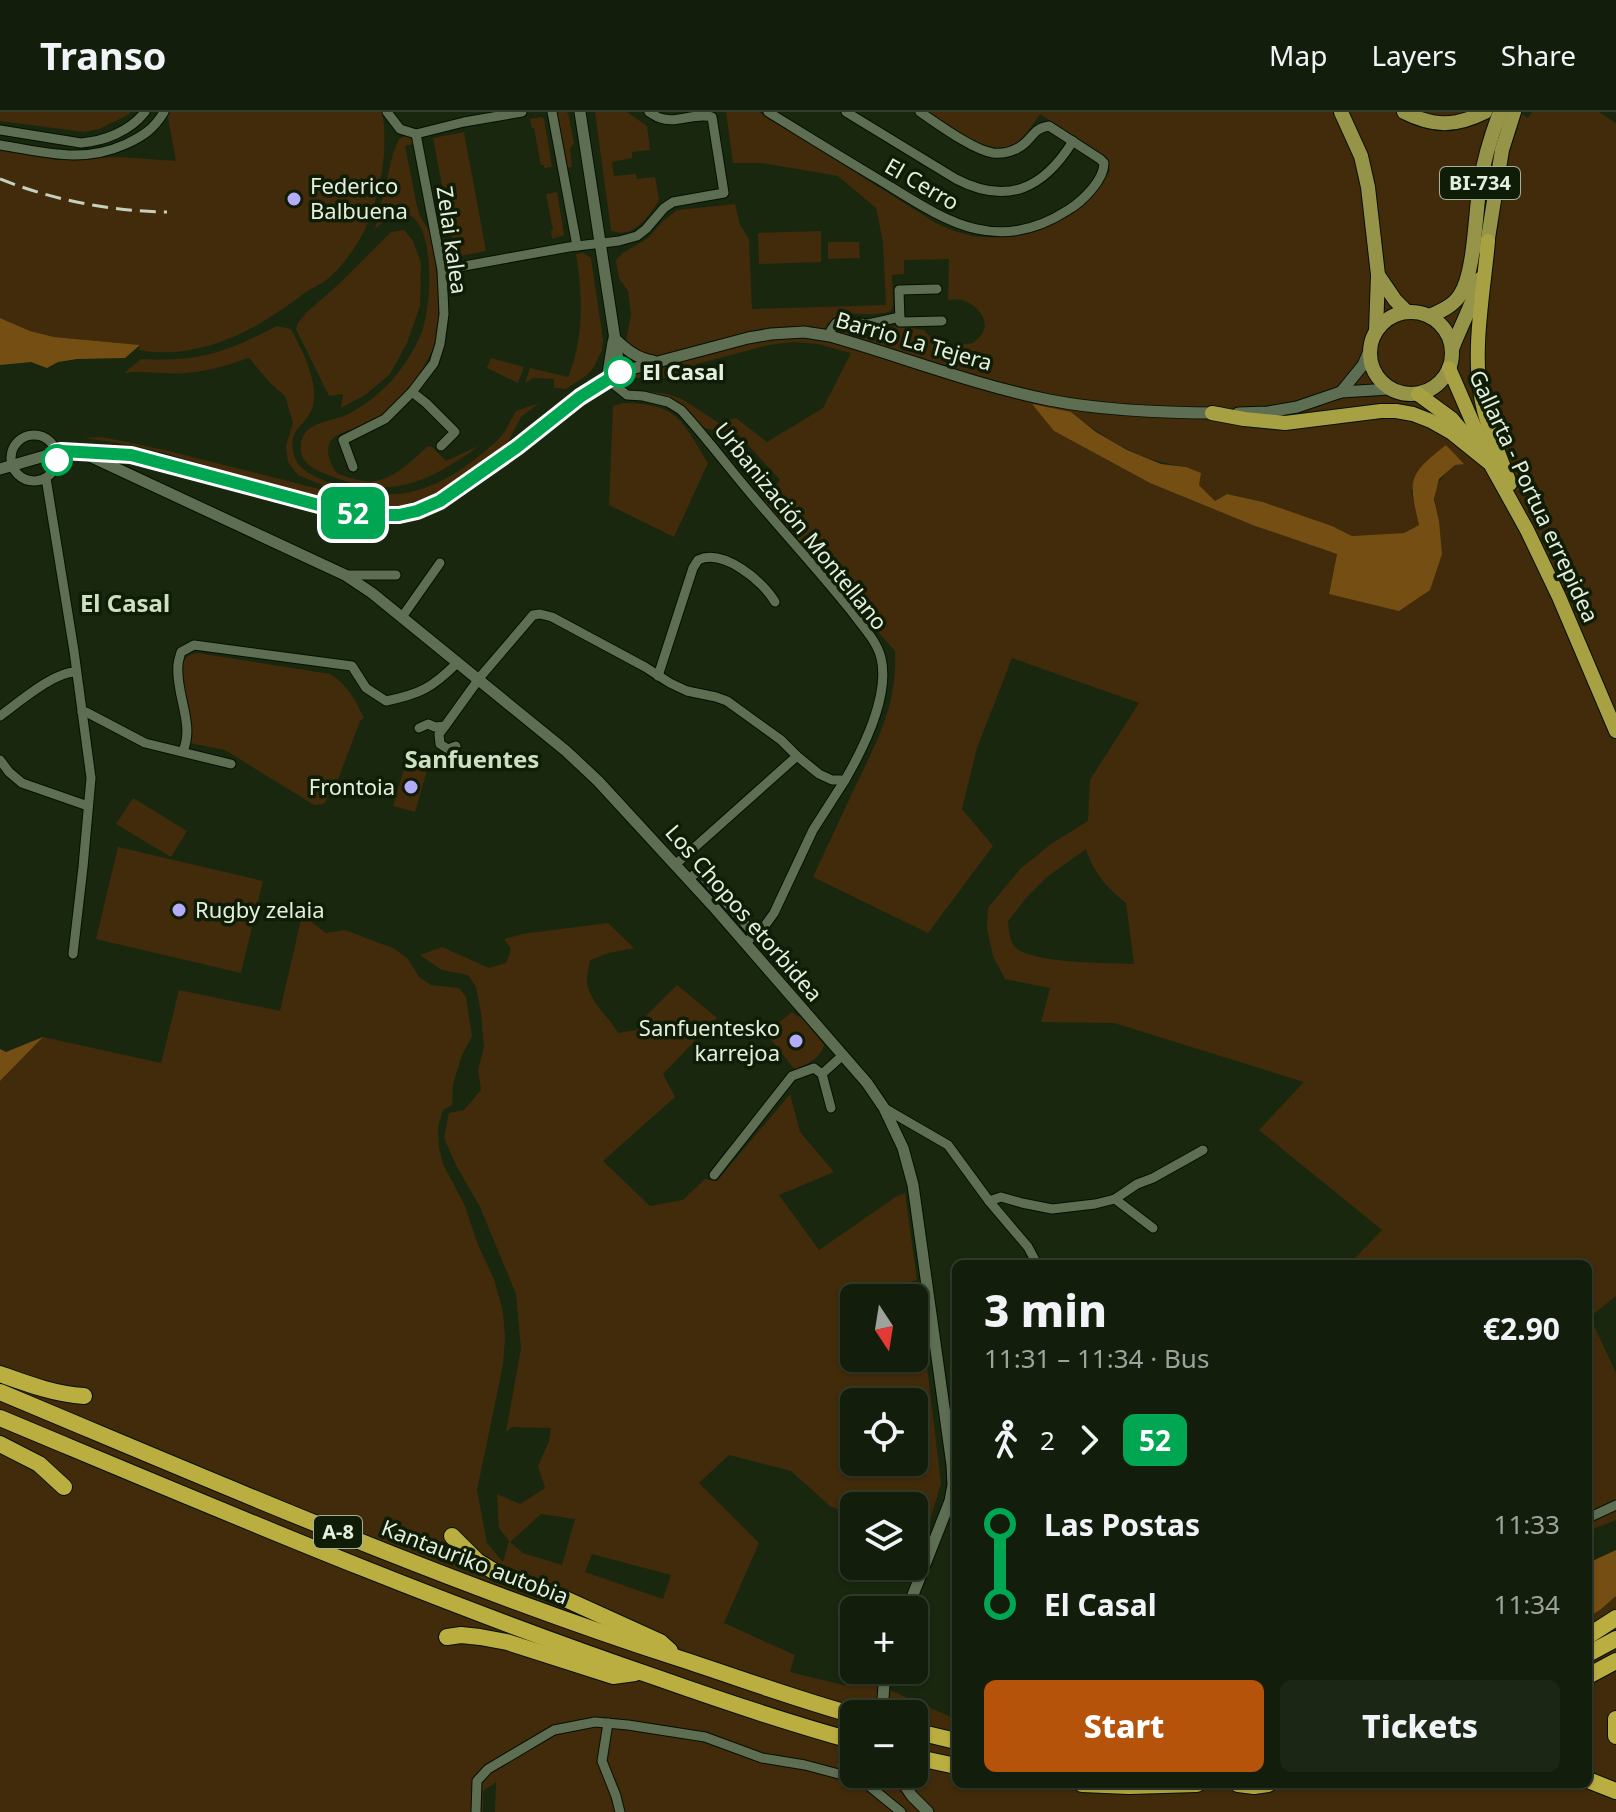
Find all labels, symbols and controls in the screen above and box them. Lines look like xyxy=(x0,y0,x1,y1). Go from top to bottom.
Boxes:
text: Transo xyxy=(40,29,167,81)
text: Map xyxy=(1269,36,1327,74)
text: Layers xyxy=(1371,36,1457,74)
text: Share xyxy=(1501,36,1576,74)
street label: El Cerro xyxy=(880,150,965,216)
road number: BI-734 xyxy=(1440,167,1520,199)
place label: Federico Balbuena xyxy=(310,170,408,225)
street label: Zelai kalea xyxy=(431,184,475,296)
marker: Federico Balbuena xyxy=(285,190,303,208)
street label: Barrio La Tejera xyxy=(833,303,996,377)
place label: El Casal xyxy=(642,356,725,386)
marker: El Casal xyxy=(605,357,635,387)
street label: Gallarta - Portua errepidea xyxy=(1463,364,1607,627)
street label: Urbanización Montellano xyxy=(708,415,895,636)
unlabelled marker xyxy=(42,445,72,475)
line badge: 52 xyxy=(317,487,389,539)
text: 52 xyxy=(337,494,369,532)
district label: El Casal xyxy=(80,586,170,619)
district label: Sanfuentes xyxy=(405,742,539,775)
place label: Frontoia xyxy=(309,771,395,801)
marker: Frontoia xyxy=(402,778,420,796)
street label: Los Chopos etorbidea xyxy=(660,818,830,1007)
place label: Rugby zelaia xyxy=(195,894,325,924)
marker: Rugby zelaia xyxy=(170,901,188,919)
place label: Sanfuentesko karrejoa xyxy=(639,1012,780,1067)
marker: Sanfuentesko karrejoa xyxy=(787,1032,805,1050)
text: 3 min xyxy=(984,1280,1107,1340)
north arrow xyxy=(840,1284,928,1372)
map controls xyxy=(840,1284,928,1788)
text: €2.90 xyxy=(1483,1308,1560,1349)
text: 11:31 – 11:34 · Bus xyxy=(984,1340,1209,1376)
button: locate xyxy=(840,1388,928,1476)
icon: walk xyxy=(984,1418,1028,1462)
icon: forward xyxy=(1067,1418,1111,1462)
text: 52 xyxy=(1139,1421,1171,1459)
text: 2 xyxy=(1040,1422,1055,1458)
button: layers xyxy=(840,1492,928,1580)
text: Las Postas xyxy=(1044,1504,1200,1545)
text: 11:33 xyxy=(1494,1506,1560,1542)
street label: Kantauriko autobia xyxy=(378,1512,573,1610)
road number: A-8 xyxy=(314,1516,362,1548)
text: El Casal xyxy=(1044,1584,1157,1625)
text: 11:34 xyxy=(1494,1586,1560,1622)
button: + xyxy=(840,1596,928,1684)
button: Start xyxy=(984,1680,1264,1772)
button: Tickets xyxy=(1280,1680,1560,1772)
button: − xyxy=(840,1700,928,1788)

